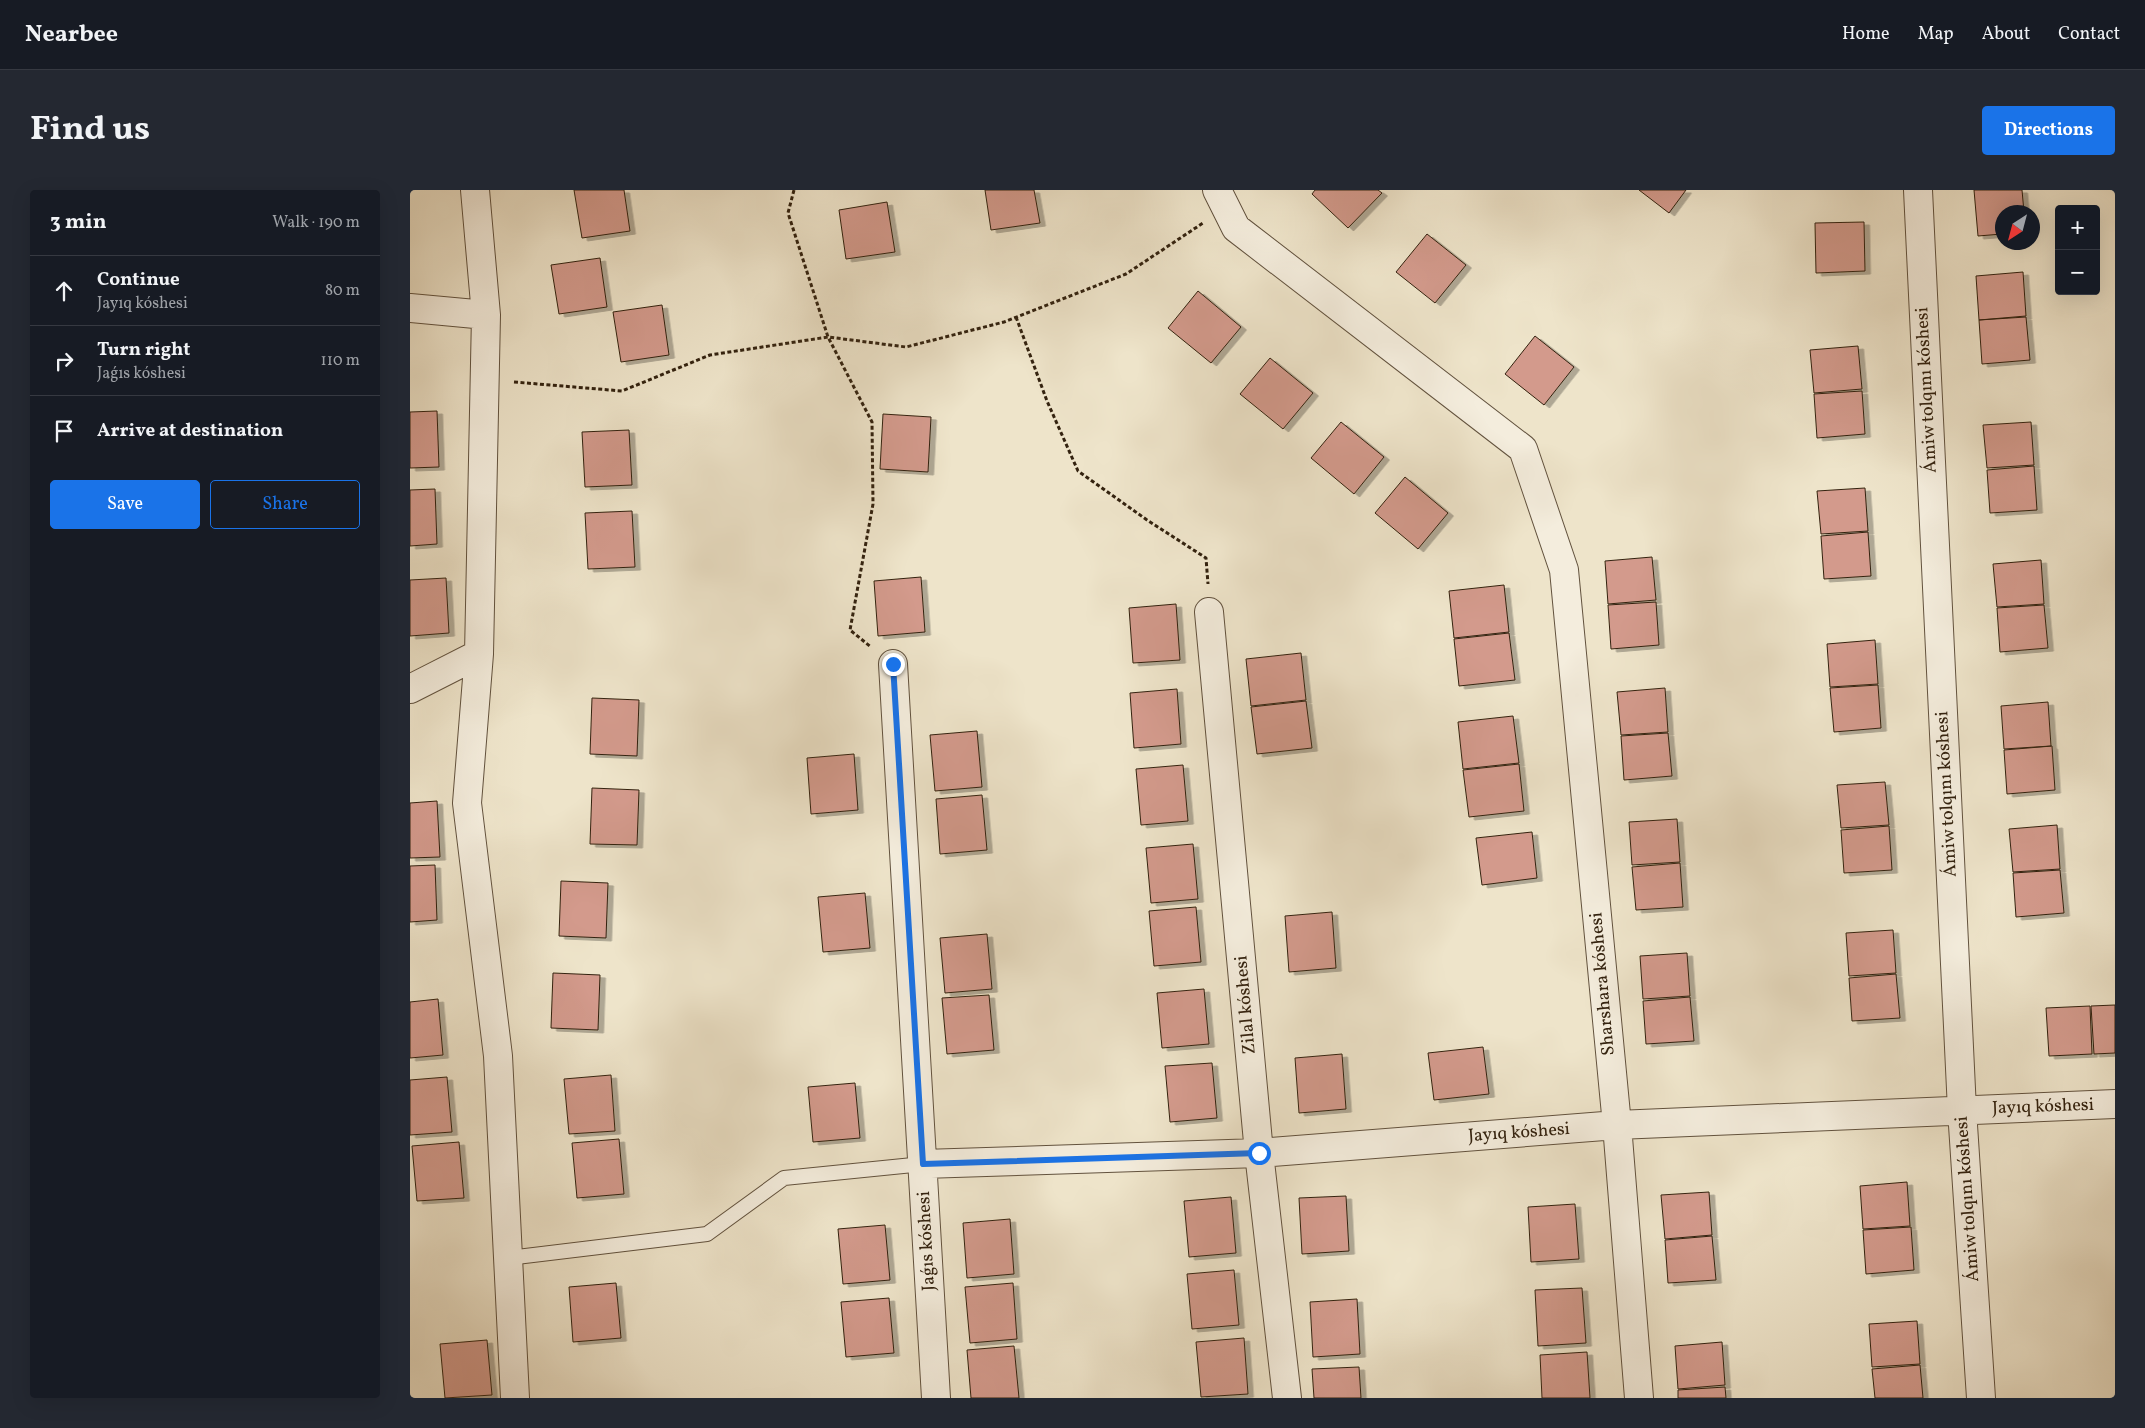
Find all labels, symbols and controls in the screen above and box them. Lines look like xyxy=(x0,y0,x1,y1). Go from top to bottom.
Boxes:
text: Nearbee xyxy=(25,18,118,52)
text: Home xyxy=(1842,22,1890,47)
text: Map xyxy=(1918,22,1954,47)
text: About xyxy=(1982,22,2030,47)
text: Contact xyxy=(2058,22,2120,47)
text: Find us xyxy=(30,106,150,154)
button: Directions xyxy=(1982,106,2115,155)
north arrow xyxy=(1995,205,2040,250)
map controls xyxy=(2055,205,2100,295)
button: + xyxy=(2055,205,2100,250)
text: 3 min xyxy=(50,208,106,237)
text: Walk · 190 m xyxy=(272,212,360,234)
button: − xyxy=(2055,250,2100,295)
text: Continue xyxy=(97,267,180,293)
icon: ahead xyxy=(50,277,78,305)
text: 80 m xyxy=(325,280,360,302)
text: Jayıq kóshesi xyxy=(97,293,188,315)
street label: Ámiw tolqını kóshesi xyxy=(1910,306,1944,474)
text: Turn right xyxy=(97,337,190,363)
icon: right xyxy=(50,347,78,375)
text: 110 m xyxy=(321,350,360,372)
text: Jaǵıs kóshesi xyxy=(97,363,186,385)
icon: arrive xyxy=(50,417,78,445)
text: Arrive at destination xyxy=(97,418,283,444)
button: Save xyxy=(50,480,200,529)
button: Share xyxy=(210,480,360,529)
route end xyxy=(882,653,905,676)
street label: Ámiw tolqını kóshesi xyxy=(1930,710,1964,878)
street label: Sharshara kóshesi xyxy=(1584,911,1622,1057)
street label: Zilal kóshesi xyxy=(1229,954,1263,1056)
street label: Jayıq kóshesi xyxy=(1992,1093,2094,1121)
street label: Ámiw tolqını kóshesi xyxy=(1950,1115,1986,1283)
street label: Jayıq kóshesi xyxy=(1467,1117,1571,1149)
route start xyxy=(1248,1142,1271,1165)
street label: Jaǵıs kóshesi xyxy=(912,1190,942,1292)

